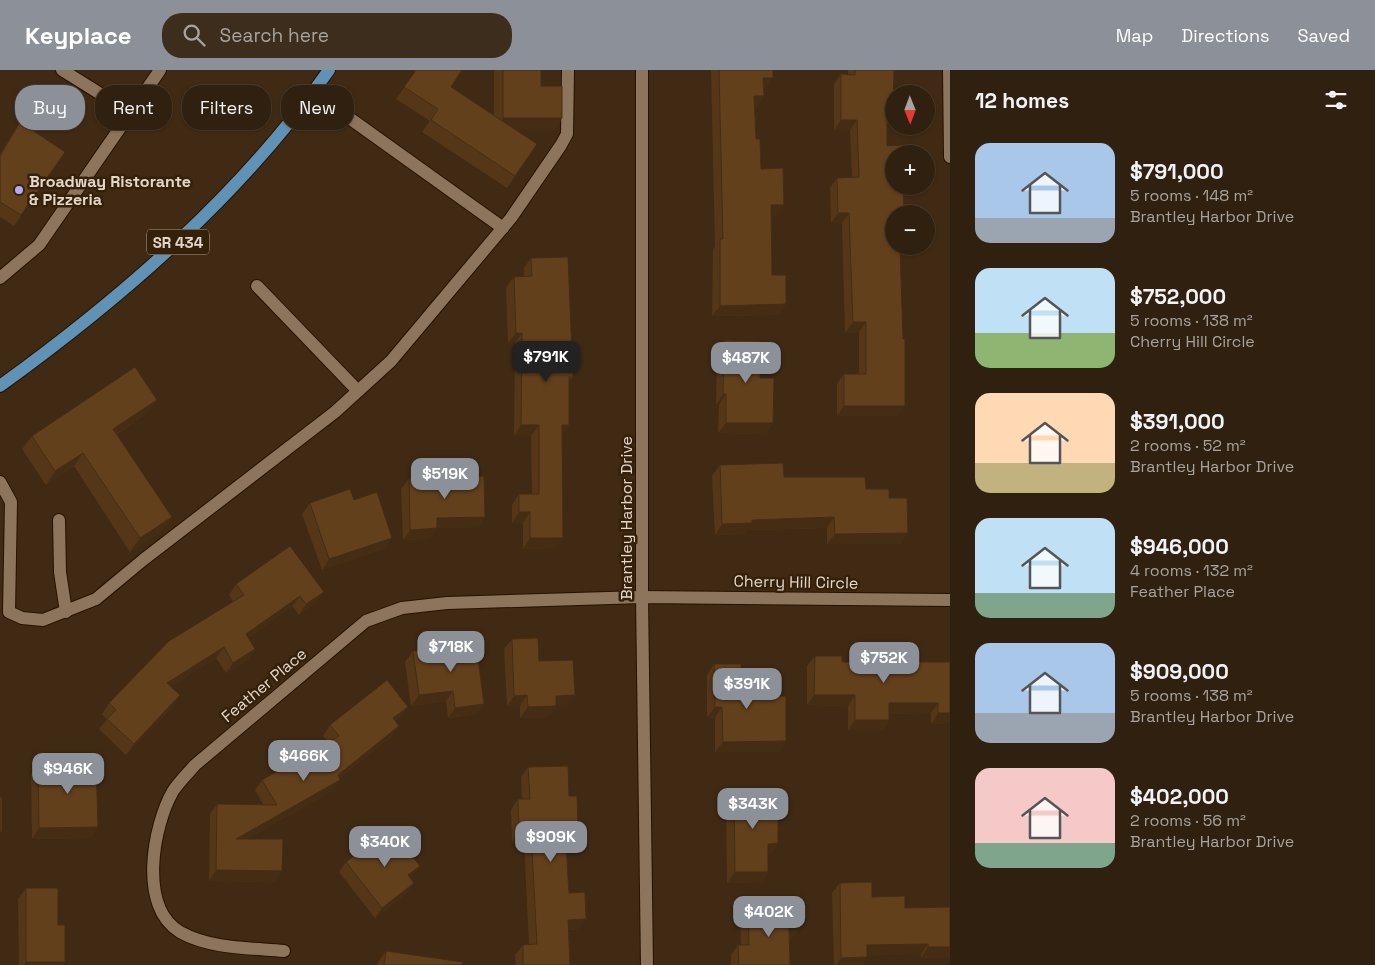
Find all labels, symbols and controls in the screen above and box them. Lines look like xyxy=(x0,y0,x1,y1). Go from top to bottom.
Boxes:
search box xyxy=(162,13,512,58)
text: Keyplace xyxy=(25,20,132,51)
icon: search xyxy=(180,21,208,49)
text: Search here xyxy=(220,23,329,48)
text: Map xyxy=(1116,24,1153,47)
text: Directions xyxy=(1181,24,1270,47)
text: Saved xyxy=(1298,24,1350,47)
chip: Buy xyxy=(15,85,85,130)
chip: Rent xyxy=(95,85,172,130)
chip: Filters xyxy=(182,85,271,130)
chip: New xyxy=(281,85,354,130)
north arrow xyxy=(885,85,935,135)
map controls xyxy=(885,85,935,255)
icon: filters xyxy=(1322,86,1350,114)
text: 12 homes xyxy=(975,87,1069,114)
button: + xyxy=(885,145,935,195)
text: $791,000 xyxy=(1130,158,1224,185)
icon: home xyxy=(1015,163,1075,223)
place label: Broadway Ristorante & Pizzeria xyxy=(29,171,191,210)
marker: Broadway Ristorante & Pizzeria xyxy=(13,184,25,196)
text: 5 rooms · 148 m² xyxy=(1130,185,1253,206)
button: − xyxy=(885,205,935,255)
text: Brantley Harbor Drive xyxy=(1130,206,1294,227)
road number: SR 434 xyxy=(147,230,209,254)
text: $752,000 xyxy=(1130,283,1226,310)
icon: home xyxy=(1015,288,1075,348)
text: 5 rooms · 138 m² xyxy=(1130,310,1253,331)
text: Cherry Hill Circle xyxy=(1130,331,1255,352)
pin: $791K xyxy=(511,340,581,383)
pin: $487K xyxy=(711,342,781,384)
text: $791K xyxy=(523,346,569,367)
text: $487K xyxy=(722,347,770,368)
text: $391,000 xyxy=(1130,408,1225,435)
icon: home xyxy=(1015,413,1075,473)
text: 2 rooms · 52 m² xyxy=(1130,435,1246,456)
street label: Brantley Harbor Drive xyxy=(616,436,637,600)
text: Brantley Harbor Drive xyxy=(1130,456,1294,477)
pin: $519K xyxy=(410,458,480,500)
text: $519K xyxy=(422,463,468,484)
text: $946,000 xyxy=(1130,533,1229,560)
icon: home xyxy=(1015,538,1075,598)
text: 4 rooms · 132 m² xyxy=(1130,560,1253,581)
street label: Cherry Hill Circle xyxy=(733,570,859,594)
text: Feather Place xyxy=(1130,581,1235,602)
pin: $718K xyxy=(416,630,486,673)
text: $718K xyxy=(428,636,474,657)
pin: $752K xyxy=(849,642,919,684)
street label: Feather Place xyxy=(217,643,311,727)
text: $752K xyxy=(860,647,908,668)
text: $909,000 xyxy=(1130,658,1229,685)
icon: home xyxy=(1015,663,1075,723)
pin: $391K xyxy=(712,668,782,710)
text: $391K xyxy=(724,673,770,694)
text: 5 rooms · 138 m² xyxy=(1130,685,1253,706)
text: Brantley Harbor Drive xyxy=(1130,706,1294,727)
pin: $466K xyxy=(269,740,339,782)
text: $466K xyxy=(279,745,329,766)
pin: $946K xyxy=(33,752,103,795)
text: $946K xyxy=(43,758,93,779)
text: $402,000 xyxy=(1130,783,1229,810)
pin: $343K xyxy=(718,788,788,830)
icon: home xyxy=(1015,788,1075,848)
text: $343K xyxy=(728,793,778,814)
text: 2 rooms · 56 m² xyxy=(1130,810,1246,831)
pin: $909K xyxy=(516,820,586,863)
pin: $340K xyxy=(350,826,420,868)
text: $909K xyxy=(526,826,576,847)
text: $340K xyxy=(360,831,410,852)
text: Brantley Harbor Drive xyxy=(1130,831,1294,852)
pin: $402K xyxy=(734,896,804,938)
text: $402K xyxy=(744,901,794,922)

